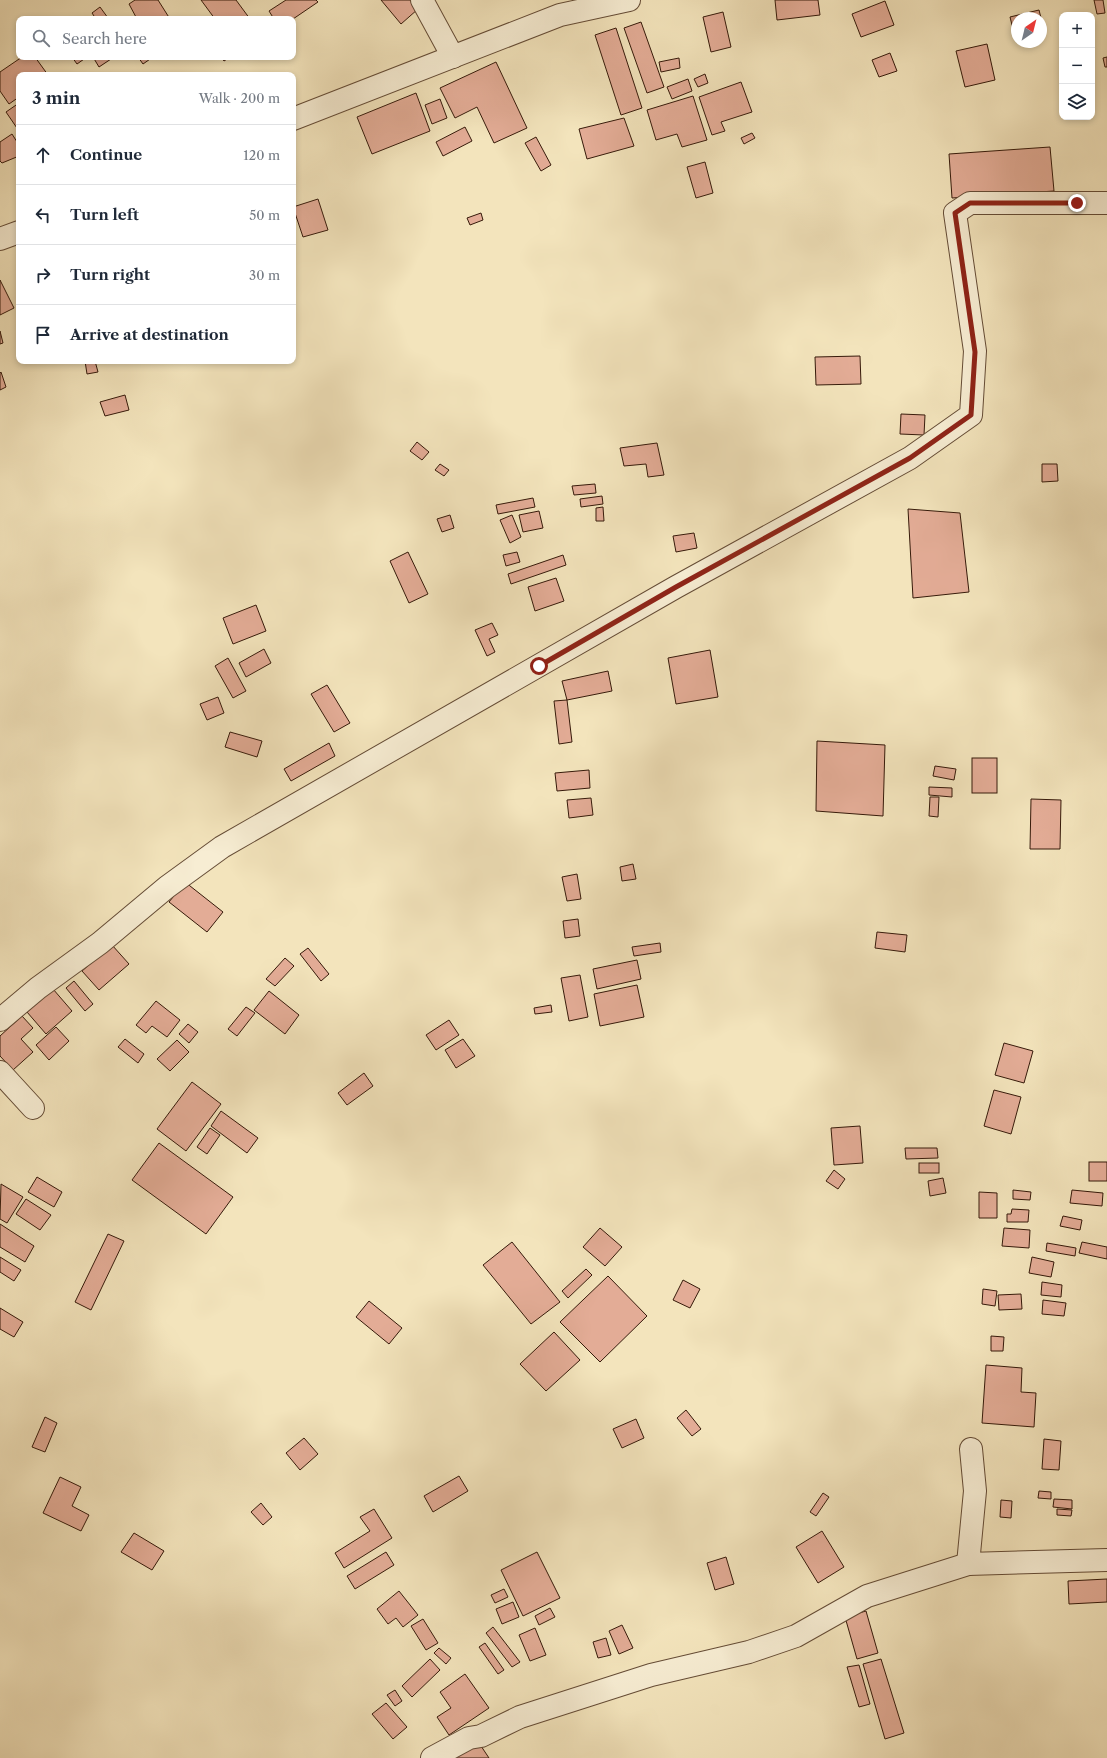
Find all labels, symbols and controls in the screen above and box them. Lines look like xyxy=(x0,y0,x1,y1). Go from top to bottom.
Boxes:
north arrow xyxy=(1011,12,1047,48)
map controls xyxy=(1059,12,1095,120)
button: + xyxy=(1059,12,1095,48)
search box xyxy=(16,16,296,60)
icon: search xyxy=(30,27,52,49)
text: Search here xyxy=(62,29,147,48)
button: − xyxy=(1059,48,1095,84)
button: layers xyxy=(1059,84,1095,120)
text: 3 min xyxy=(32,88,81,108)
text: Walk · 200 m xyxy=(199,90,280,106)
icon: ahead xyxy=(32,144,54,166)
text: Continue xyxy=(70,145,142,164)
text: 120 m xyxy=(243,147,280,163)
route end xyxy=(1068,194,1086,212)
icon: left xyxy=(32,204,54,226)
text: Turn left xyxy=(70,205,139,224)
text: 50 m xyxy=(249,207,280,223)
icon: right xyxy=(32,264,54,286)
text: Turn right xyxy=(70,265,150,284)
text: 30 m xyxy=(249,267,280,283)
icon: arrive xyxy=(32,324,54,346)
text: Arrive at destination xyxy=(70,325,229,344)
route start xyxy=(530,657,548,675)

